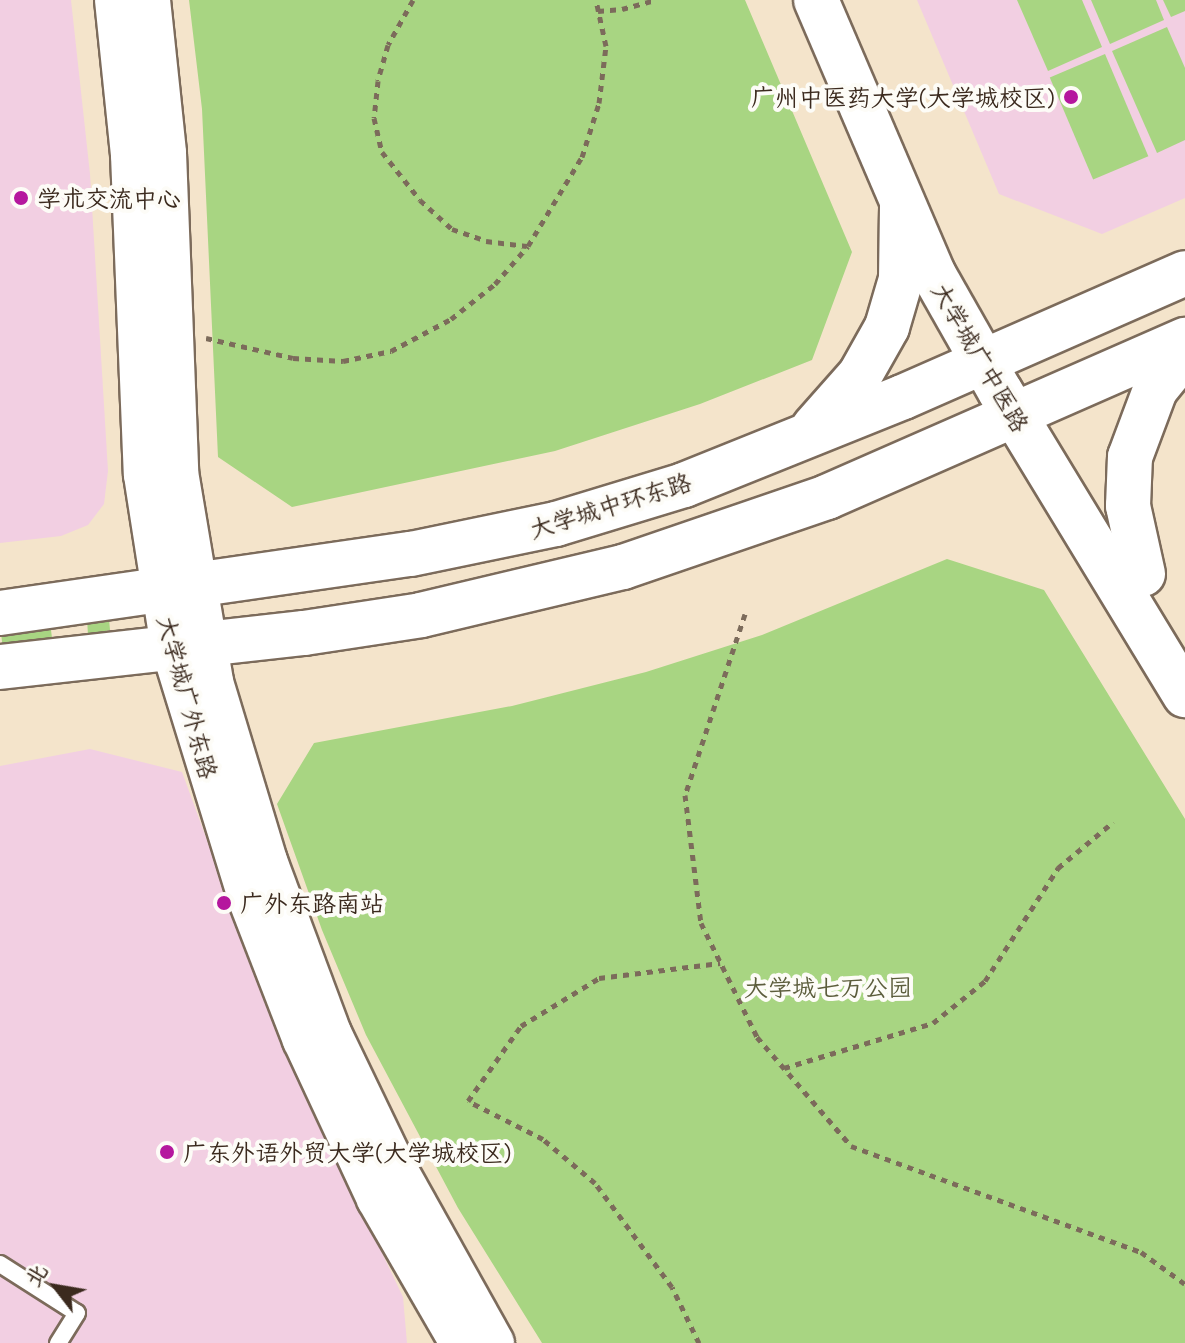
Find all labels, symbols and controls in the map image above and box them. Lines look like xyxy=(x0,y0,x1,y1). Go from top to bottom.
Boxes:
place label: 广州中医药大学(大学城校区) xyxy=(751,83,1055,111)
marker: 广州中医药大学(大学城校区) xyxy=(1062,88,1080,106)
place label: 学术交流中心 xyxy=(37,184,181,212)
marker: 学术交流中心 xyxy=(12,189,30,207)
street label: 大学城广中医路 xyxy=(927,277,1035,437)
street label: 大学城中环东路 xyxy=(525,467,695,543)
street label: 大学城广外东路 xyxy=(152,612,224,782)
place label: 广外东路南站 xyxy=(240,889,384,917)
marker: 广外东路南站 xyxy=(215,894,233,912)
park label: 大学城七万公园 xyxy=(744,973,912,1001)
place label: 广东外语外贸大学(大学城校区) xyxy=(183,1138,511,1166)
marker: 广东外语外贸大学(大学城校区) xyxy=(158,1143,176,1161)
north arrow xyxy=(16,1247,96,1327)
text: 北 xyxy=(17,1257,53,1291)

